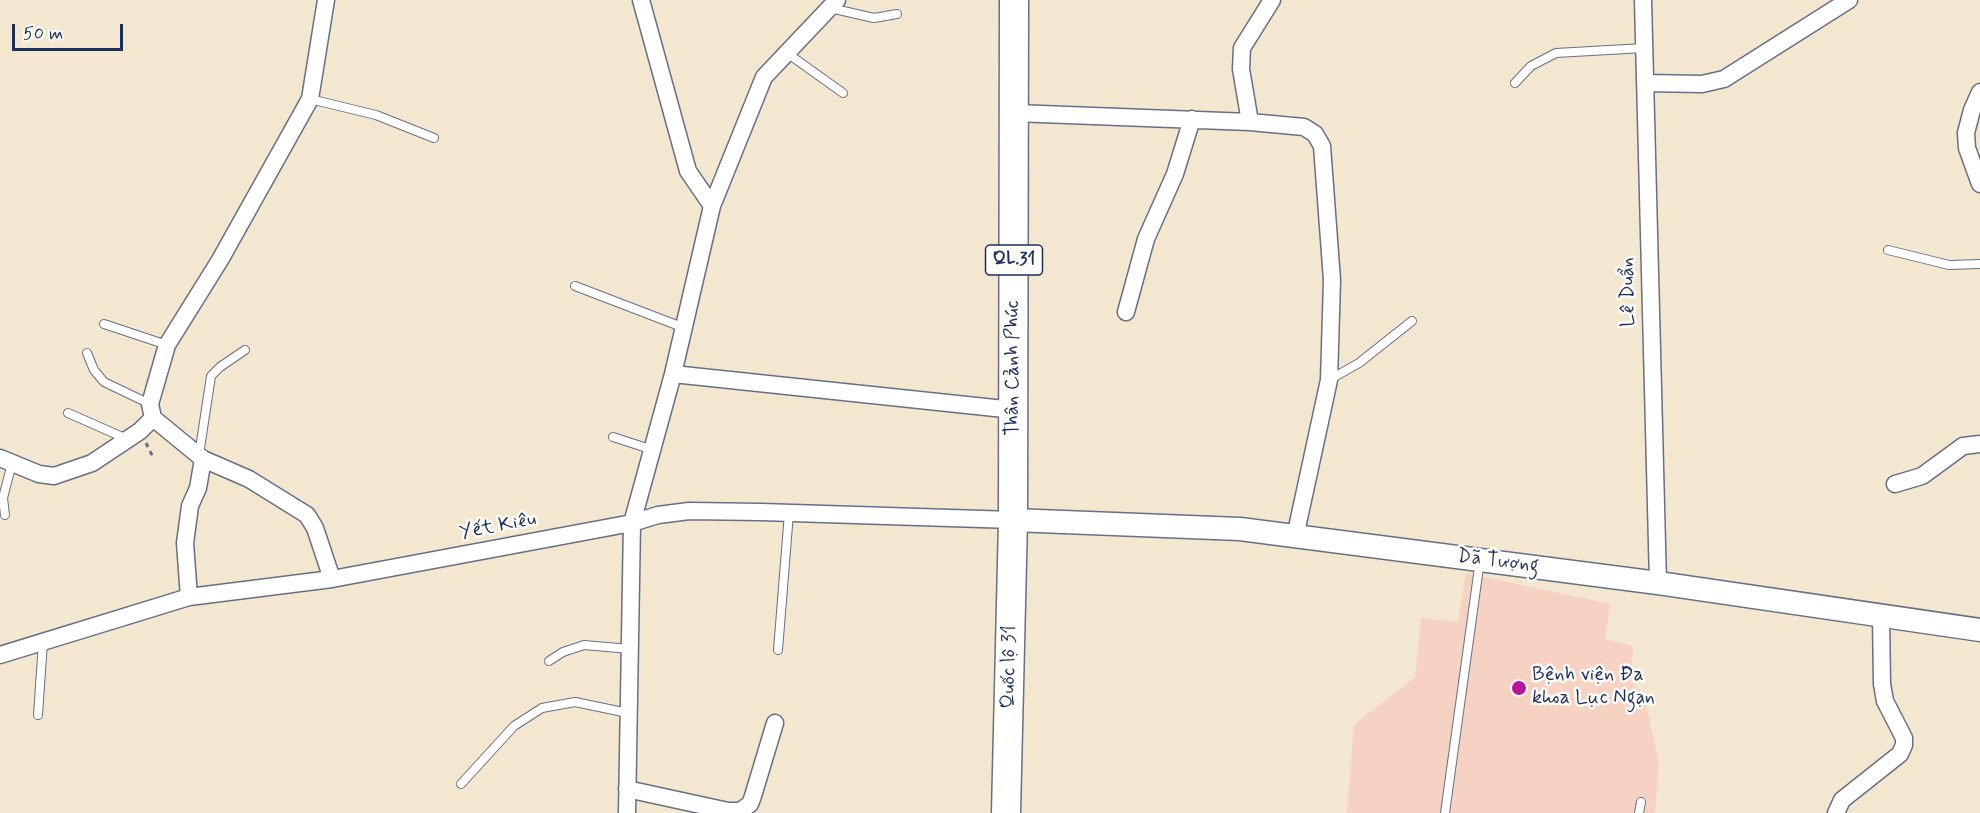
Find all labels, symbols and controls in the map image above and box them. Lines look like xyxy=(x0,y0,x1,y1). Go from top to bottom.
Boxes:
scale bar xyxy=(15,12,126,50)
text: 50 m xyxy=(23,22,63,46)
road number: QL.31 xyxy=(986,245,1042,275)
street label: Lê Duẩn xyxy=(1616,257,1642,327)
street label: Thân Cảnh Phúc xyxy=(1002,300,1026,436)
street label: Yết Kiêu xyxy=(458,508,538,546)
street label: Dã Tượng xyxy=(1456,545,1540,579)
street label: Quốc lộ 31 xyxy=(997,625,1023,709)
place label: Bệnh viện Đa khoa Lục Ngạn xyxy=(1532,664,1655,711)
marker: Bệnh viện Đa khoa Lục Ngạn xyxy=(1510,679,1528,697)

